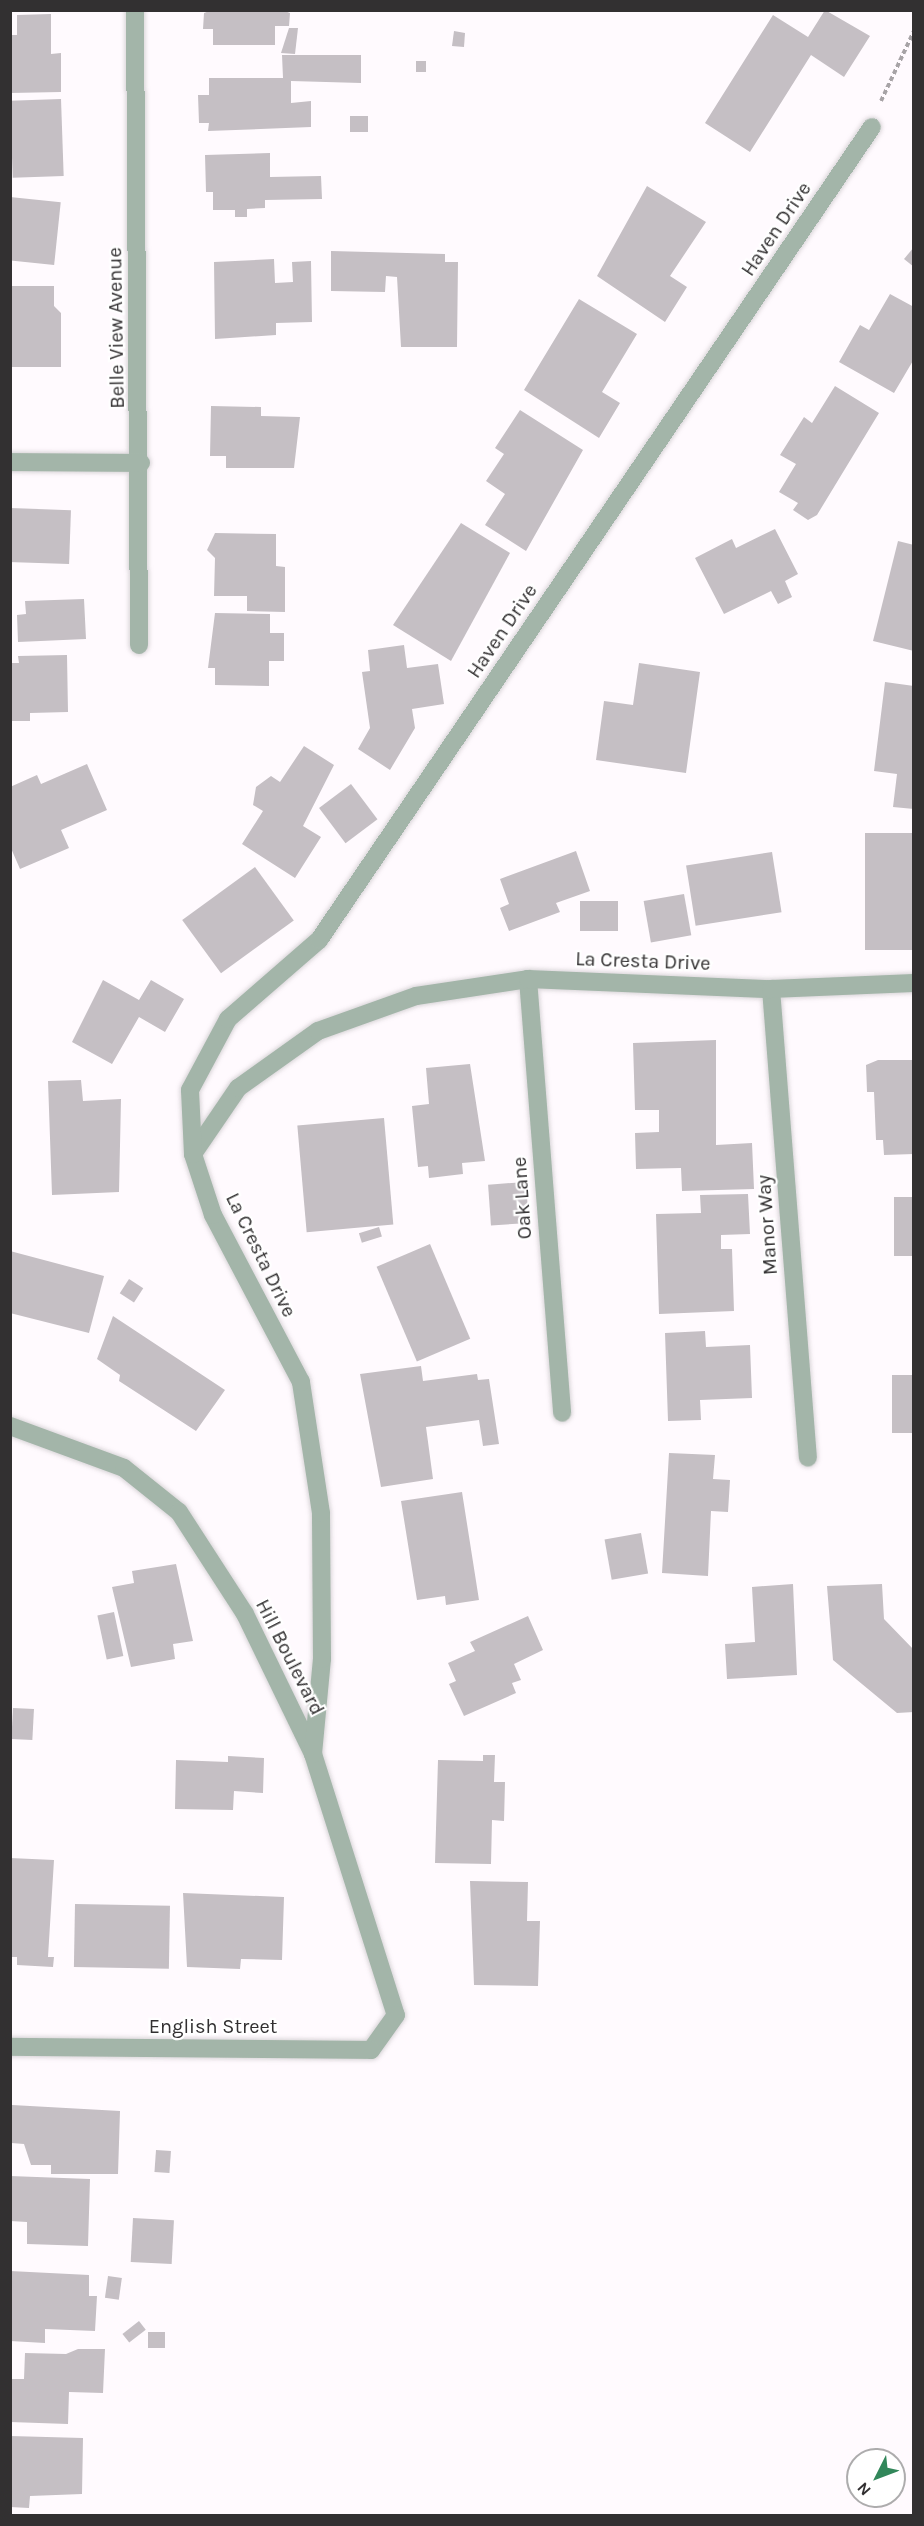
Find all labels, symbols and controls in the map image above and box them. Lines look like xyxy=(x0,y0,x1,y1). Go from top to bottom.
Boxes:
street label: Haven Drive xyxy=(736,177,816,281)
street label: Belle View Avenue xyxy=(103,247,129,409)
street label: Haven Drive xyxy=(462,579,542,683)
street label: La Cresta Drive xyxy=(575,947,711,975)
street label: Oak Lane xyxy=(507,1156,537,1240)
street label: Manor Way xyxy=(752,1174,782,1276)
street label: La Cresta Drive xyxy=(221,1189,301,1321)
street label: Hill Boulevard xyxy=(251,1595,329,1719)
street label: English Street xyxy=(149,2014,277,2038)
north arrow xyxy=(846,2448,906,2508)
text: N xyxy=(853,2478,875,2500)

